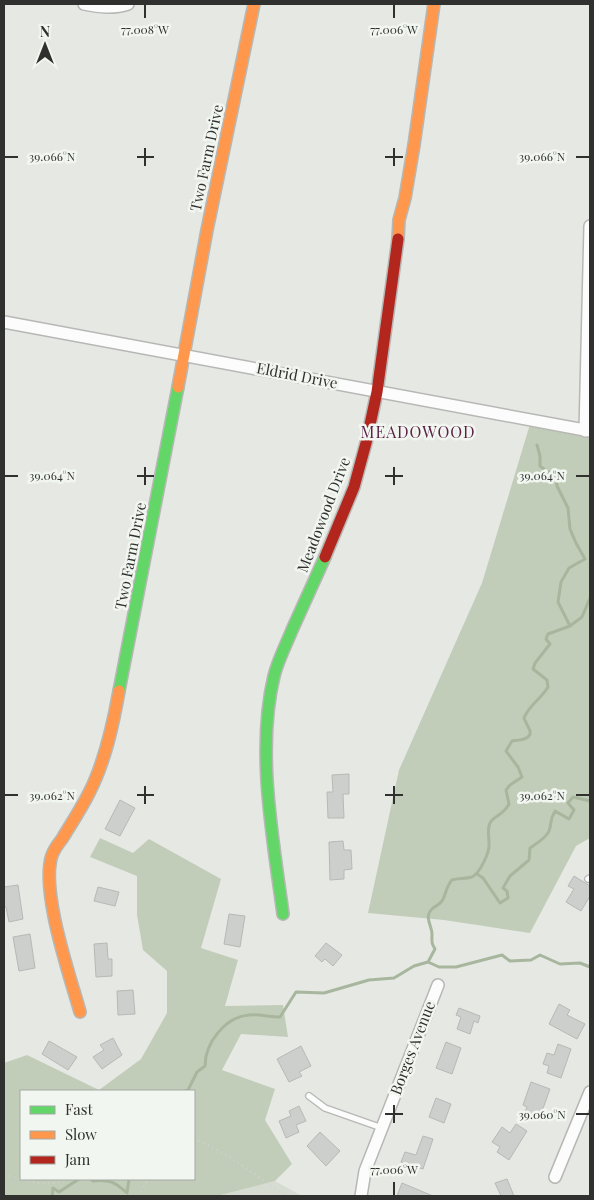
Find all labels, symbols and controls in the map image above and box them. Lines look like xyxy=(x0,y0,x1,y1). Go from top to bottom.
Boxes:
north arrow xyxy=(20,20,70,70)
text: 77.008°W xyxy=(121,21,169,37)
text: 77.006°W xyxy=(370,21,418,37)
text: N xyxy=(40,22,50,41)
street label: Two Farm Drive xyxy=(185,102,227,213)
text: 39.066°N xyxy=(29,148,76,164)
text: 39.066°N xyxy=(519,148,566,164)
street label: Eldrid Drive xyxy=(255,357,339,393)
district label: MEADOWOOD xyxy=(360,421,476,442)
street label: Meadowood Drive xyxy=(292,454,354,575)
text: 39.064°N xyxy=(29,467,76,483)
text: 39.064°N xyxy=(519,467,566,483)
street label: Two Farm Drive xyxy=(110,500,150,611)
text: 39.062°N xyxy=(29,787,75,803)
text: 39.062°N xyxy=(519,787,565,803)
street label: Borges Avenue xyxy=(385,998,439,1097)
legend xyxy=(20,1090,195,1180)
text: Fast xyxy=(65,1099,94,1119)
text: 39.060°N xyxy=(518,1106,566,1122)
text: Slow xyxy=(65,1124,97,1144)
text: Jam xyxy=(64,1149,91,1169)
text: 77.006°W xyxy=(370,1161,418,1177)

